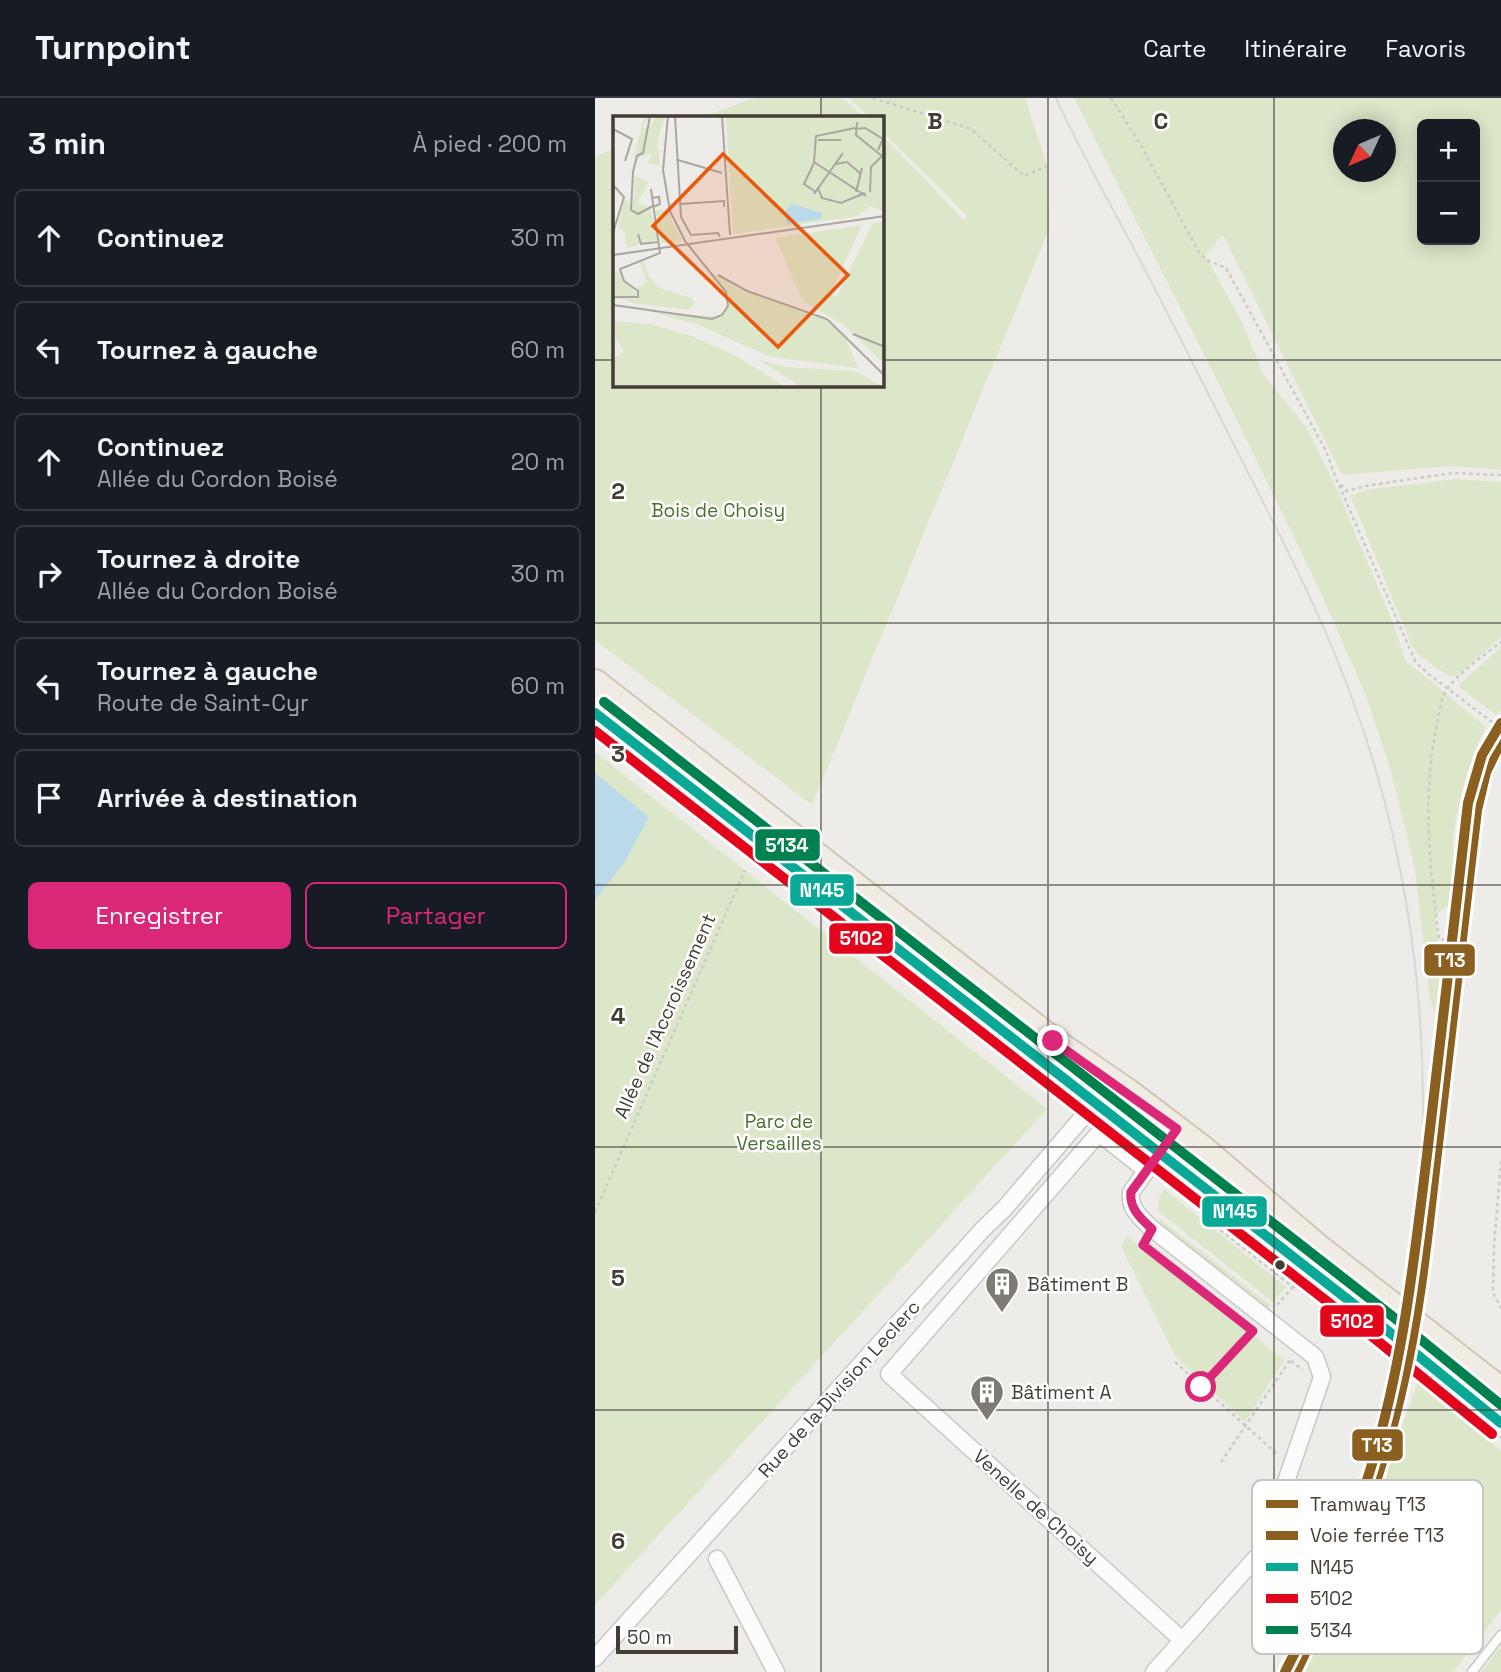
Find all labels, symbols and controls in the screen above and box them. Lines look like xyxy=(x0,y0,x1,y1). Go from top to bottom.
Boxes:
text: Turnpoint xyxy=(35,27,191,69)
text: Carte xyxy=(1143,33,1206,64)
text: Itinéraire xyxy=(1244,33,1347,64)
text: Favoris xyxy=(1385,33,1466,64)
text: B xyxy=(927,106,943,136)
text: C xyxy=(1154,106,1168,136)
inset map xyxy=(613,116,884,387)
north arrow xyxy=(1333,119,1396,182)
map controls xyxy=(1417,119,1480,245)
button: + xyxy=(1417,119,1480,182)
text: 3 min xyxy=(28,124,106,163)
text: À pied · 200 m xyxy=(413,129,567,159)
button: − xyxy=(1417,182,1480,245)
icon: ahead xyxy=(30,219,68,257)
text: Continuez xyxy=(97,221,224,255)
text: 30 m xyxy=(511,223,565,253)
icon: left xyxy=(30,331,68,369)
text: Tournez à gauche xyxy=(97,333,318,367)
text: 60 m xyxy=(510,335,565,365)
text: Continuez xyxy=(97,430,224,464)
icon: ahead xyxy=(30,443,68,481)
text: 20 m xyxy=(511,447,565,477)
text: Allée du Cordon Boisé xyxy=(97,464,338,494)
text: 2 xyxy=(611,476,625,506)
park label: Bois de Choisy xyxy=(651,498,785,523)
text: Tournez à droite xyxy=(97,542,300,576)
icon: right xyxy=(30,555,68,593)
text: 30 m xyxy=(511,559,565,589)
text: Allée du Cordon Boisé xyxy=(97,576,338,606)
text: Tournez à gauche xyxy=(97,654,318,688)
icon: left xyxy=(30,667,68,705)
text: 60 m xyxy=(510,671,565,701)
text: Route de Saint-Cyr xyxy=(97,688,309,718)
text: 3 xyxy=(611,739,625,769)
icon: arrive xyxy=(30,779,68,817)
text: Arrivée à destination xyxy=(97,781,358,815)
line badge: 5134 xyxy=(754,828,821,862)
text: 5134 xyxy=(765,833,809,858)
line badge: N145 xyxy=(789,873,855,907)
text: N145 xyxy=(800,878,844,903)
button: Enregistrer xyxy=(28,882,291,949)
button: Partager xyxy=(305,882,567,949)
street label: Allée de l'Accroissement xyxy=(608,910,722,1122)
line badge: 5102 xyxy=(828,922,894,955)
text: 5102 xyxy=(839,926,883,951)
line badge: T13 xyxy=(1423,943,1476,977)
text: T13 xyxy=(1434,948,1466,973)
text: 4 xyxy=(611,1001,626,1031)
route end xyxy=(1037,1025,1068,1056)
park label: Parc de Versailles xyxy=(736,1109,822,1156)
line badge: N145 xyxy=(1201,1195,1268,1228)
text: N145 xyxy=(1213,1199,1257,1224)
unlabelled marker xyxy=(1273,1258,1287,1272)
text: 5 xyxy=(611,1263,625,1293)
building icon: Bâtiment B xyxy=(983,1265,1021,1314)
place label: Bâtiment B xyxy=(1027,1272,1128,1297)
street label: Rue de la Division Leclerc xyxy=(753,1295,925,1483)
line badge: 5102 xyxy=(1319,1304,1385,1338)
text: 5102 xyxy=(1330,1309,1374,1334)
route start xyxy=(1185,1371,1216,1402)
building icon: Bâtiment A xyxy=(968,1373,1006,1422)
place label: Bâtiment A xyxy=(1011,1380,1112,1405)
line badge: T13 xyxy=(1351,1428,1404,1462)
text: T13 xyxy=(1361,1433,1393,1458)
street label: Venelle de Choisy xyxy=(968,1444,1104,1570)
legend xyxy=(1252,1480,1483,1654)
text: Tramway T13 xyxy=(1310,1492,1426,1517)
text: Voie ferrée T13 xyxy=(1310,1523,1444,1548)
text: 6 xyxy=(611,1526,625,1556)
text: N145 xyxy=(1310,1555,1354,1580)
text: 5102 xyxy=(1310,1586,1353,1611)
text: 5134 xyxy=(1310,1618,1353,1643)
scale bar xyxy=(616,1623,739,1655)
text: 50 m xyxy=(627,1625,672,1650)

